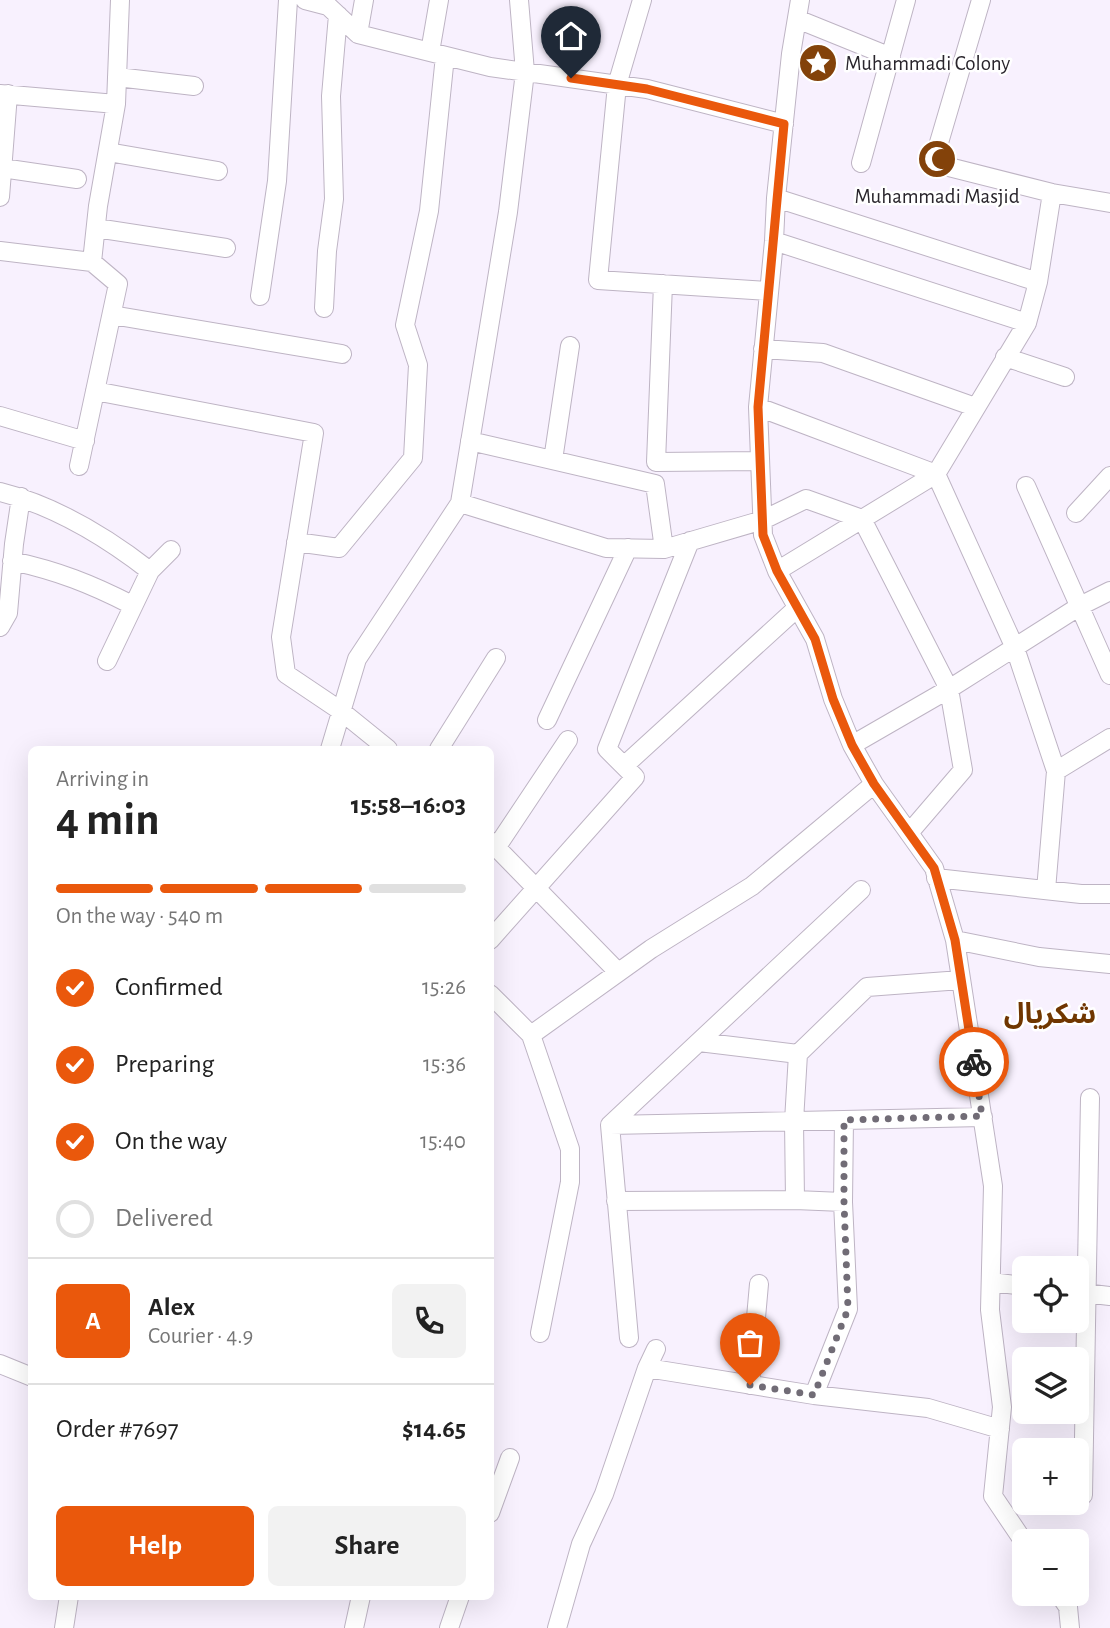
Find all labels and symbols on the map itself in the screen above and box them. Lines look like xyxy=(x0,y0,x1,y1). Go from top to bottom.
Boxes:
pin xyxy=(541,6,601,78)
place icon: Muhammadi Colony xyxy=(797,42,839,84)
place label: Muhammadi Colony xyxy=(845,53,1010,74)
mosque icon: Muhammadi Masjid xyxy=(916,138,958,180)
place label: Muhammadi Masjid xyxy=(854,186,1020,207)
district label: شکریال xyxy=(1004,1001,1096,1030)
courier xyxy=(939,1027,1009,1097)
pin xyxy=(720,1313,780,1385)

